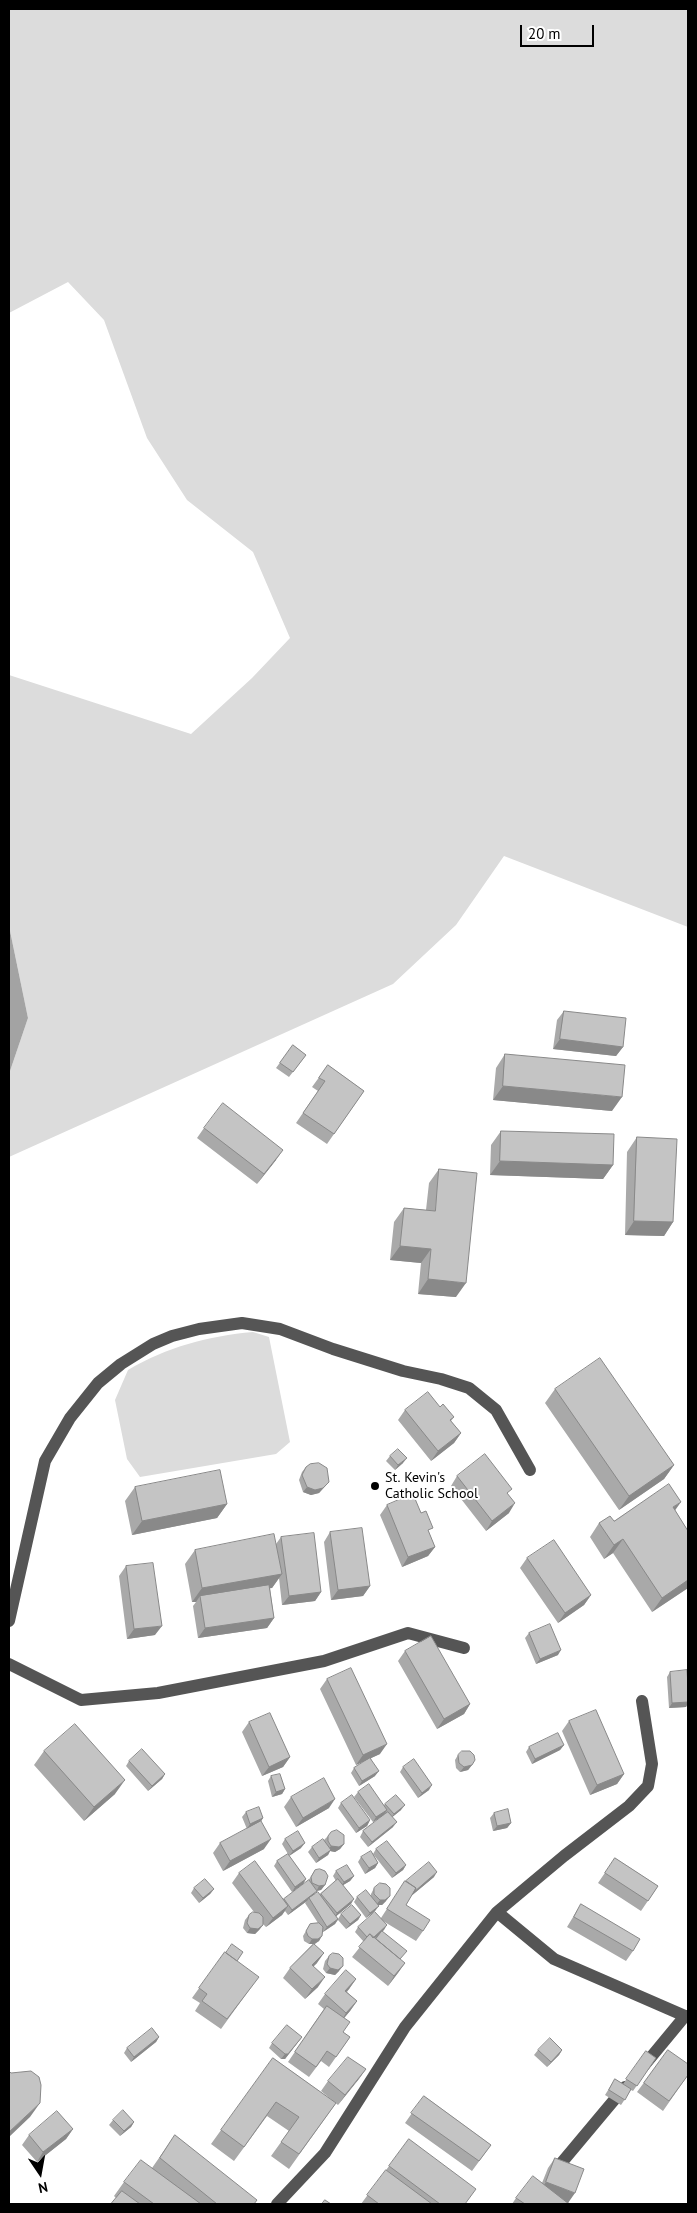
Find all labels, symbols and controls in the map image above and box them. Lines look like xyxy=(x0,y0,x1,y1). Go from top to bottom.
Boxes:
scale bar xyxy=(522,15,596,47)
text: 20 m xyxy=(528,24,561,43)
place label: St. Kevin's Catholic School xyxy=(385,1470,478,1502)
marker: St. Kevin's Catholic School xyxy=(369,1480,381,1492)
north arrow xyxy=(15,2148,65,2198)
text: N xyxy=(37,2178,49,2197)

